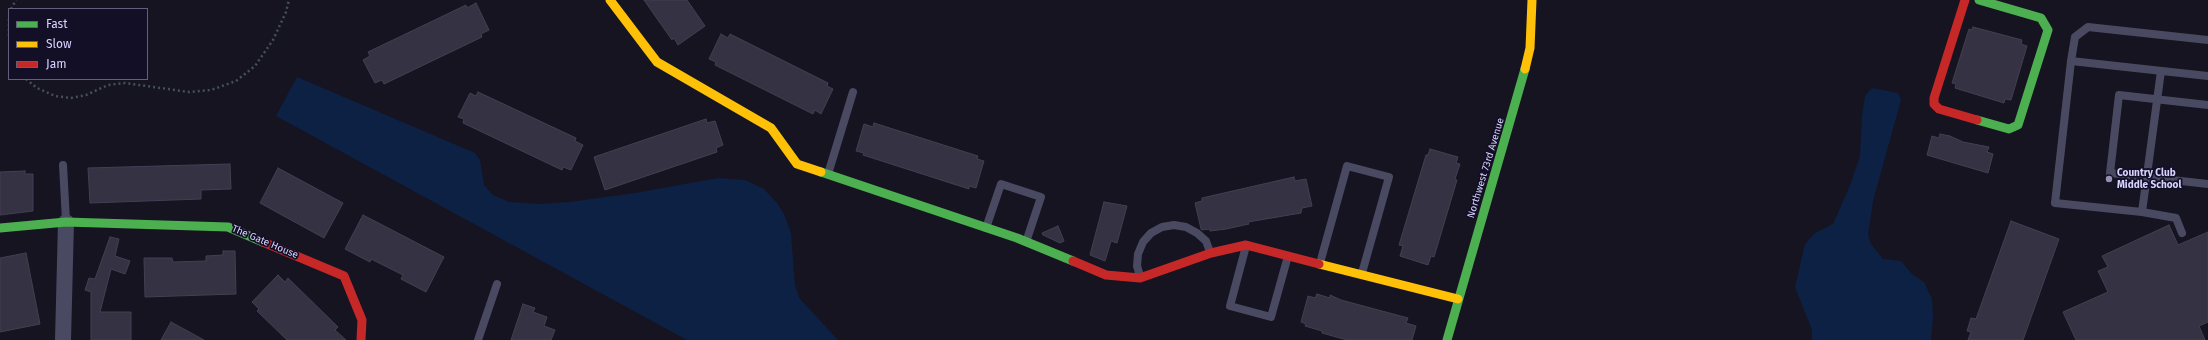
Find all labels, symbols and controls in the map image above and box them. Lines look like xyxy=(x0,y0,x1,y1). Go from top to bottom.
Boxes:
legend xyxy=(8,8,148,80)
text: Fast xyxy=(46,17,68,31)
text: Slow xyxy=(46,37,72,51)
text: Jam xyxy=(46,57,66,71)
street label: Northwest 73rd Avenue xyxy=(1465,116,1507,220)
place label: Country Club Middle School xyxy=(2117,167,2181,190)
marker: Country Club Middle School xyxy=(2104,174,2114,184)
street label: The Gate House xyxy=(230,223,300,261)

